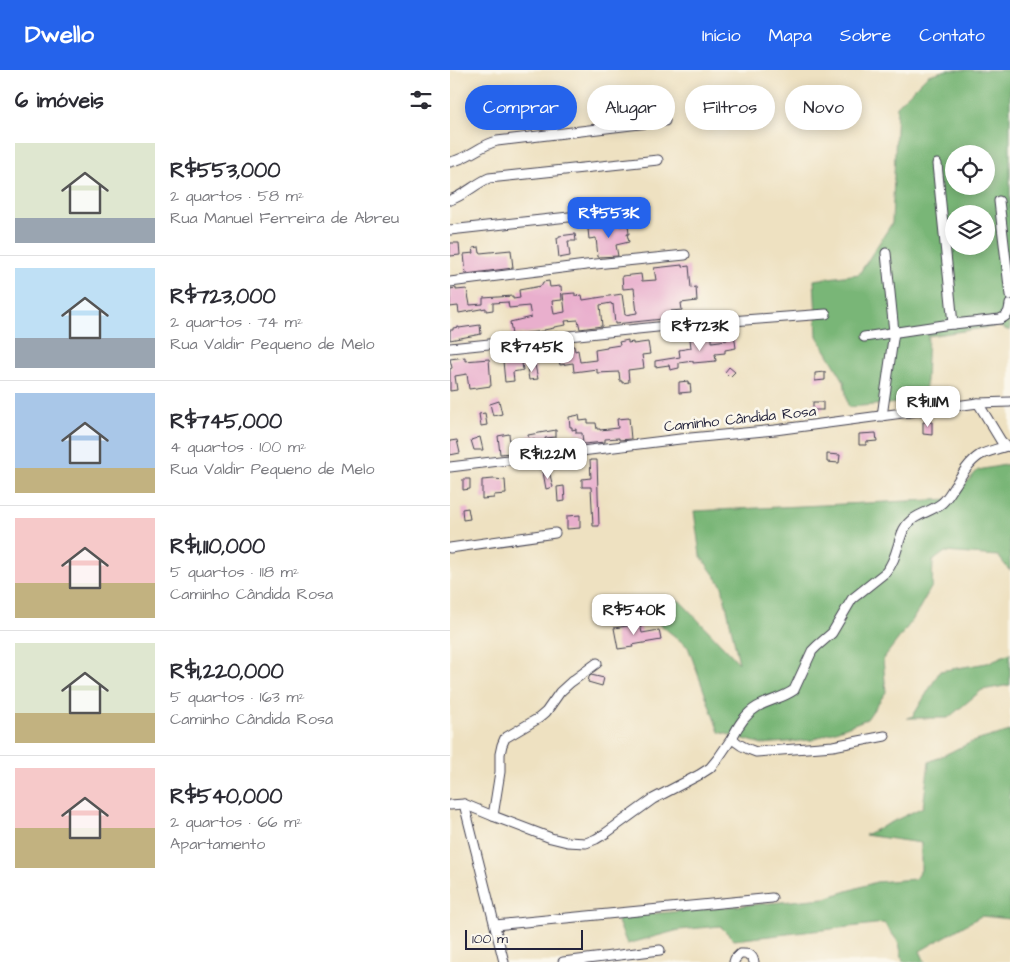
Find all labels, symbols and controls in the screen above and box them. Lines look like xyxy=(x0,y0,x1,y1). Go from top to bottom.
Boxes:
text: Dwello xyxy=(25,18,94,52)
text: Início xyxy=(702,23,741,48)
text: Mapa xyxy=(769,23,812,48)
text: Sobre xyxy=(840,23,891,48)
text: Contato xyxy=(919,23,985,48)
chip: Comprar xyxy=(465,85,577,130)
chip: Alugar xyxy=(587,85,675,130)
chip: Filtros xyxy=(685,85,775,130)
chip: Novo xyxy=(785,85,862,130)
text: 6 imóveis xyxy=(15,86,104,115)
icon: filters xyxy=(407,86,435,114)
map controls xyxy=(945,145,995,255)
button: locate xyxy=(945,145,995,195)
text: R$553,000 xyxy=(170,156,281,185)
icon: home xyxy=(55,163,115,223)
text: 2 quartos · 58 m² xyxy=(170,185,304,207)
pin: R$553K xyxy=(568,196,650,239)
text: R$553K xyxy=(579,202,639,224)
button: layers xyxy=(945,205,995,255)
text: Rua Manuel Ferreira de Abreu xyxy=(170,207,399,229)
text: R$723,000 xyxy=(170,282,276,311)
icon: home xyxy=(55,288,115,348)
pin: R$723K xyxy=(659,310,741,352)
text: 2 quartos · 74 m² xyxy=(170,311,303,333)
text: R$723K xyxy=(671,315,729,337)
pin: R$745K xyxy=(491,330,573,373)
text: Rua Valdir Pequeno de Melo xyxy=(170,333,375,355)
text: R$745K xyxy=(501,336,563,358)
pin: R$1.11M xyxy=(882,386,974,428)
text: R$1.11M xyxy=(907,391,949,413)
street label: Caminho Cândida Rosa xyxy=(663,401,817,437)
text: R$745,000 xyxy=(170,407,282,436)
icon: home xyxy=(55,413,115,473)
text: 4 quartos · 100 m² xyxy=(170,436,306,458)
pin: R$1.22M xyxy=(502,438,594,480)
text: R$1.22M xyxy=(520,443,576,465)
text: Rua Valdir Pequeno de Melo xyxy=(170,458,375,480)
text: R$1,110,000 xyxy=(170,532,265,561)
icon: home xyxy=(55,538,115,598)
text: 5 quartos · 118 m² xyxy=(170,561,299,583)
text: Caminho Cândida Rosa xyxy=(170,583,333,605)
pin: R$540K xyxy=(593,594,675,636)
text: R$540K xyxy=(603,599,665,621)
text: R$1,220,000 xyxy=(170,657,284,686)
icon: home xyxy=(55,663,115,723)
text: 5 quartos · 163 m² xyxy=(170,686,305,708)
text: Caminho Cândida Rosa xyxy=(170,708,333,730)
text: R$540,000 xyxy=(170,782,283,811)
icon: home xyxy=(55,788,115,848)
text: 2 quartos · 66 m² xyxy=(170,811,302,833)
text: Apartamento xyxy=(170,833,265,855)
scale bar xyxy=(465,927,582,950)
text: 100 m xyxy=(472,929,508,949)

